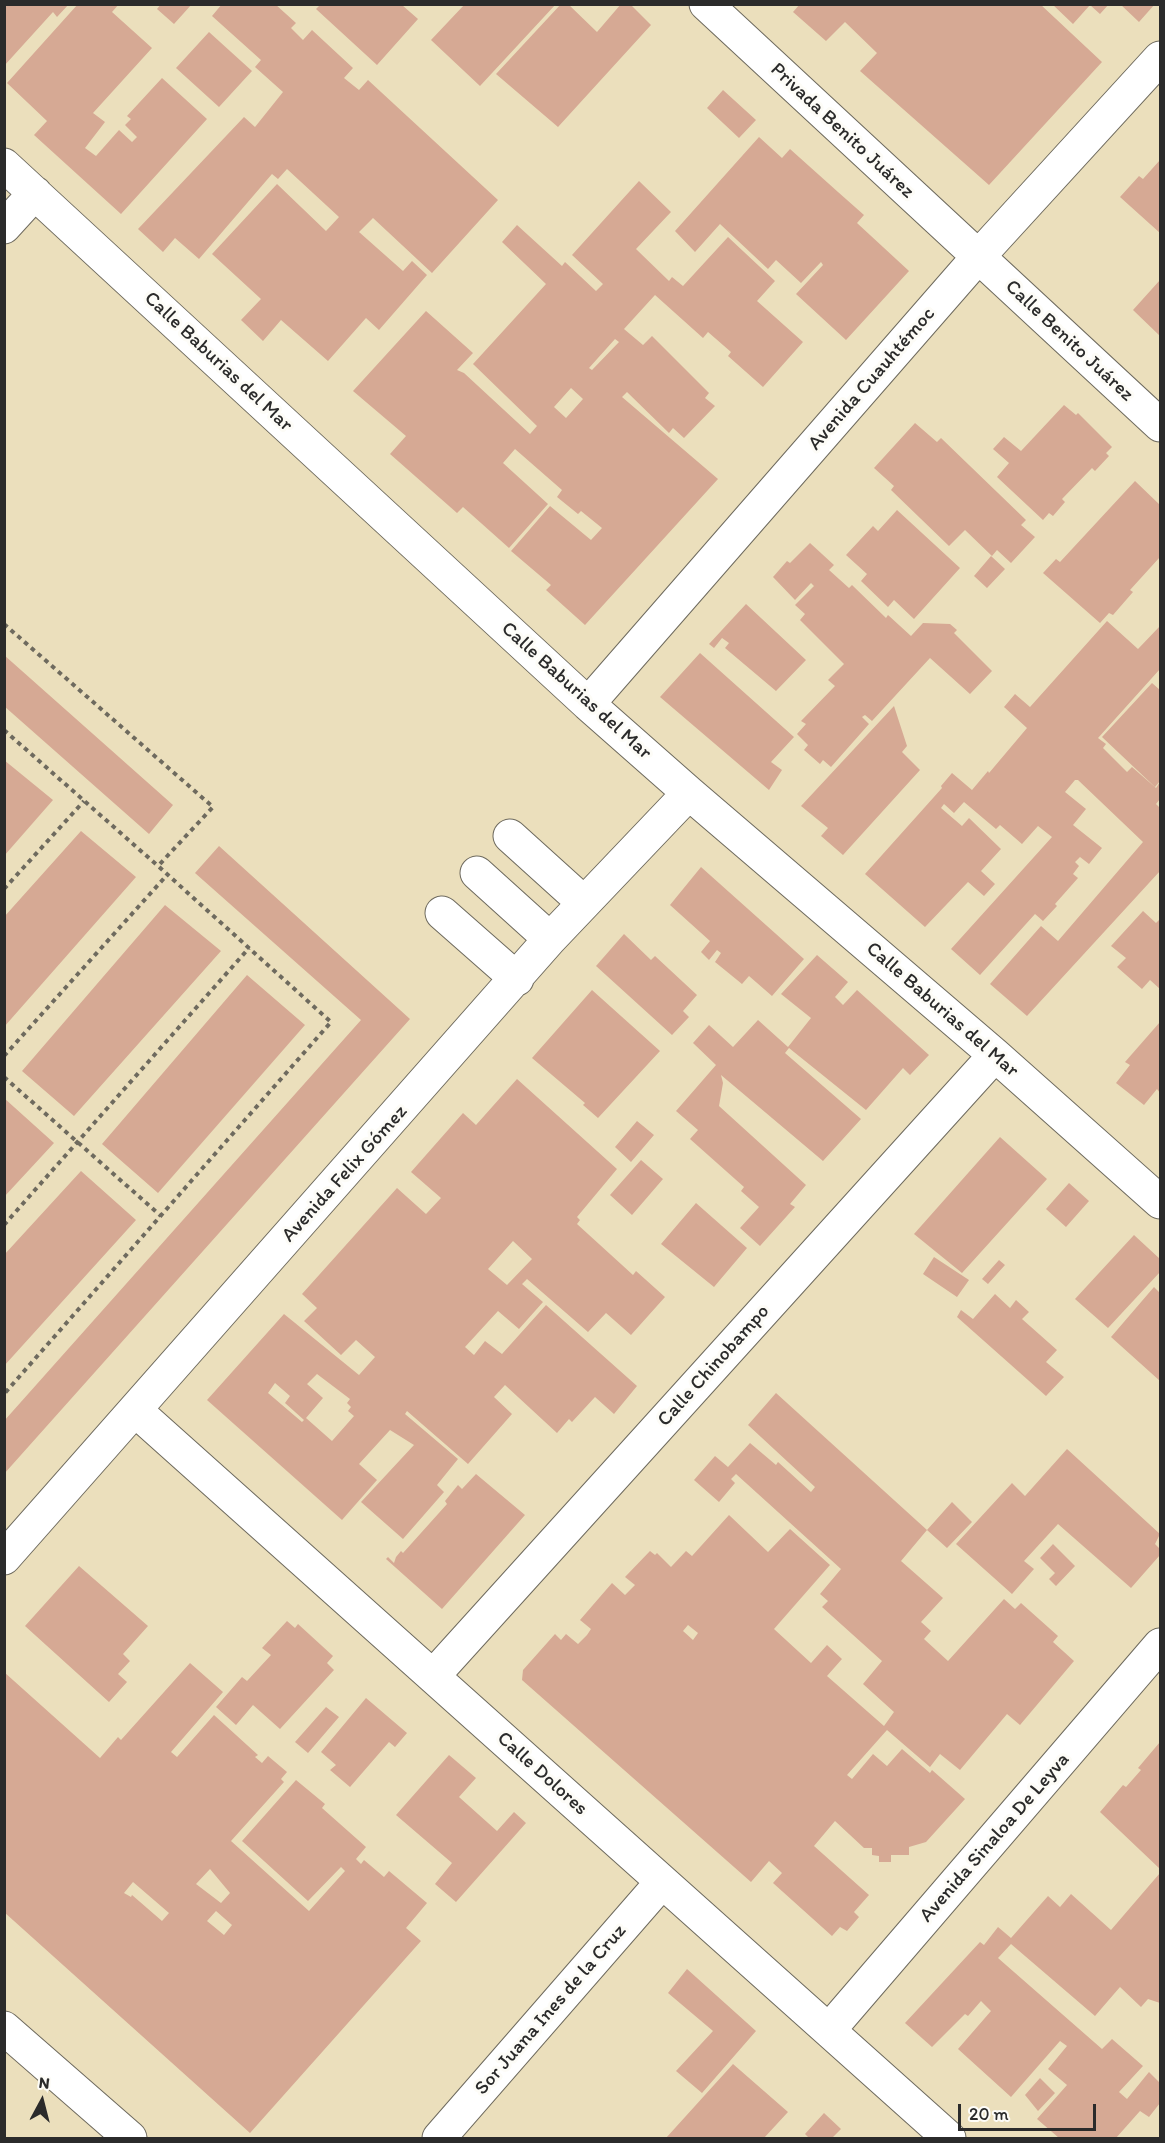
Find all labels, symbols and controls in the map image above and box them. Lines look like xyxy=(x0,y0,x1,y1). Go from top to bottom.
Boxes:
street label: Privada Benito Juárez xyxy=(765,58,919,204)
street label: Calle Benito Juárez xyxy=(1000,275,1138,407)
street label: Calle Baburias del Mar xyxy=(139,287,297,437)
street label: Avenida Cuauhtémoc xyxy=(803,303,941,455)
street label: Calle Baburias del Mar xyxy=(496,617,656,765)
street label: Calle Baburias del Mar xyxy=(861,937,1023,1083)
street label: Avenida Felix Gómez xyxy=(277,1100,413,1248)
street label: Calle Chinobampo xyxy=(653,1300,775,1432)
street label: Calle Dolores xyxy=(492,1727,592,1821)
street label: Avenida Sinaloa De Leyva xyxy=(915,1748,1075,1928)
street label: Sor Juana Ines de la Cruz xyxy=(470,1920,632,2100)
north arrow xyxy=(12,2071,72,2131)
text: N xyxy=(38,2073,51,2093)
scale bar xyxy=(961,2092,1099,2130)
text: 20 m xyxy=(969,2103,1009,2125)

